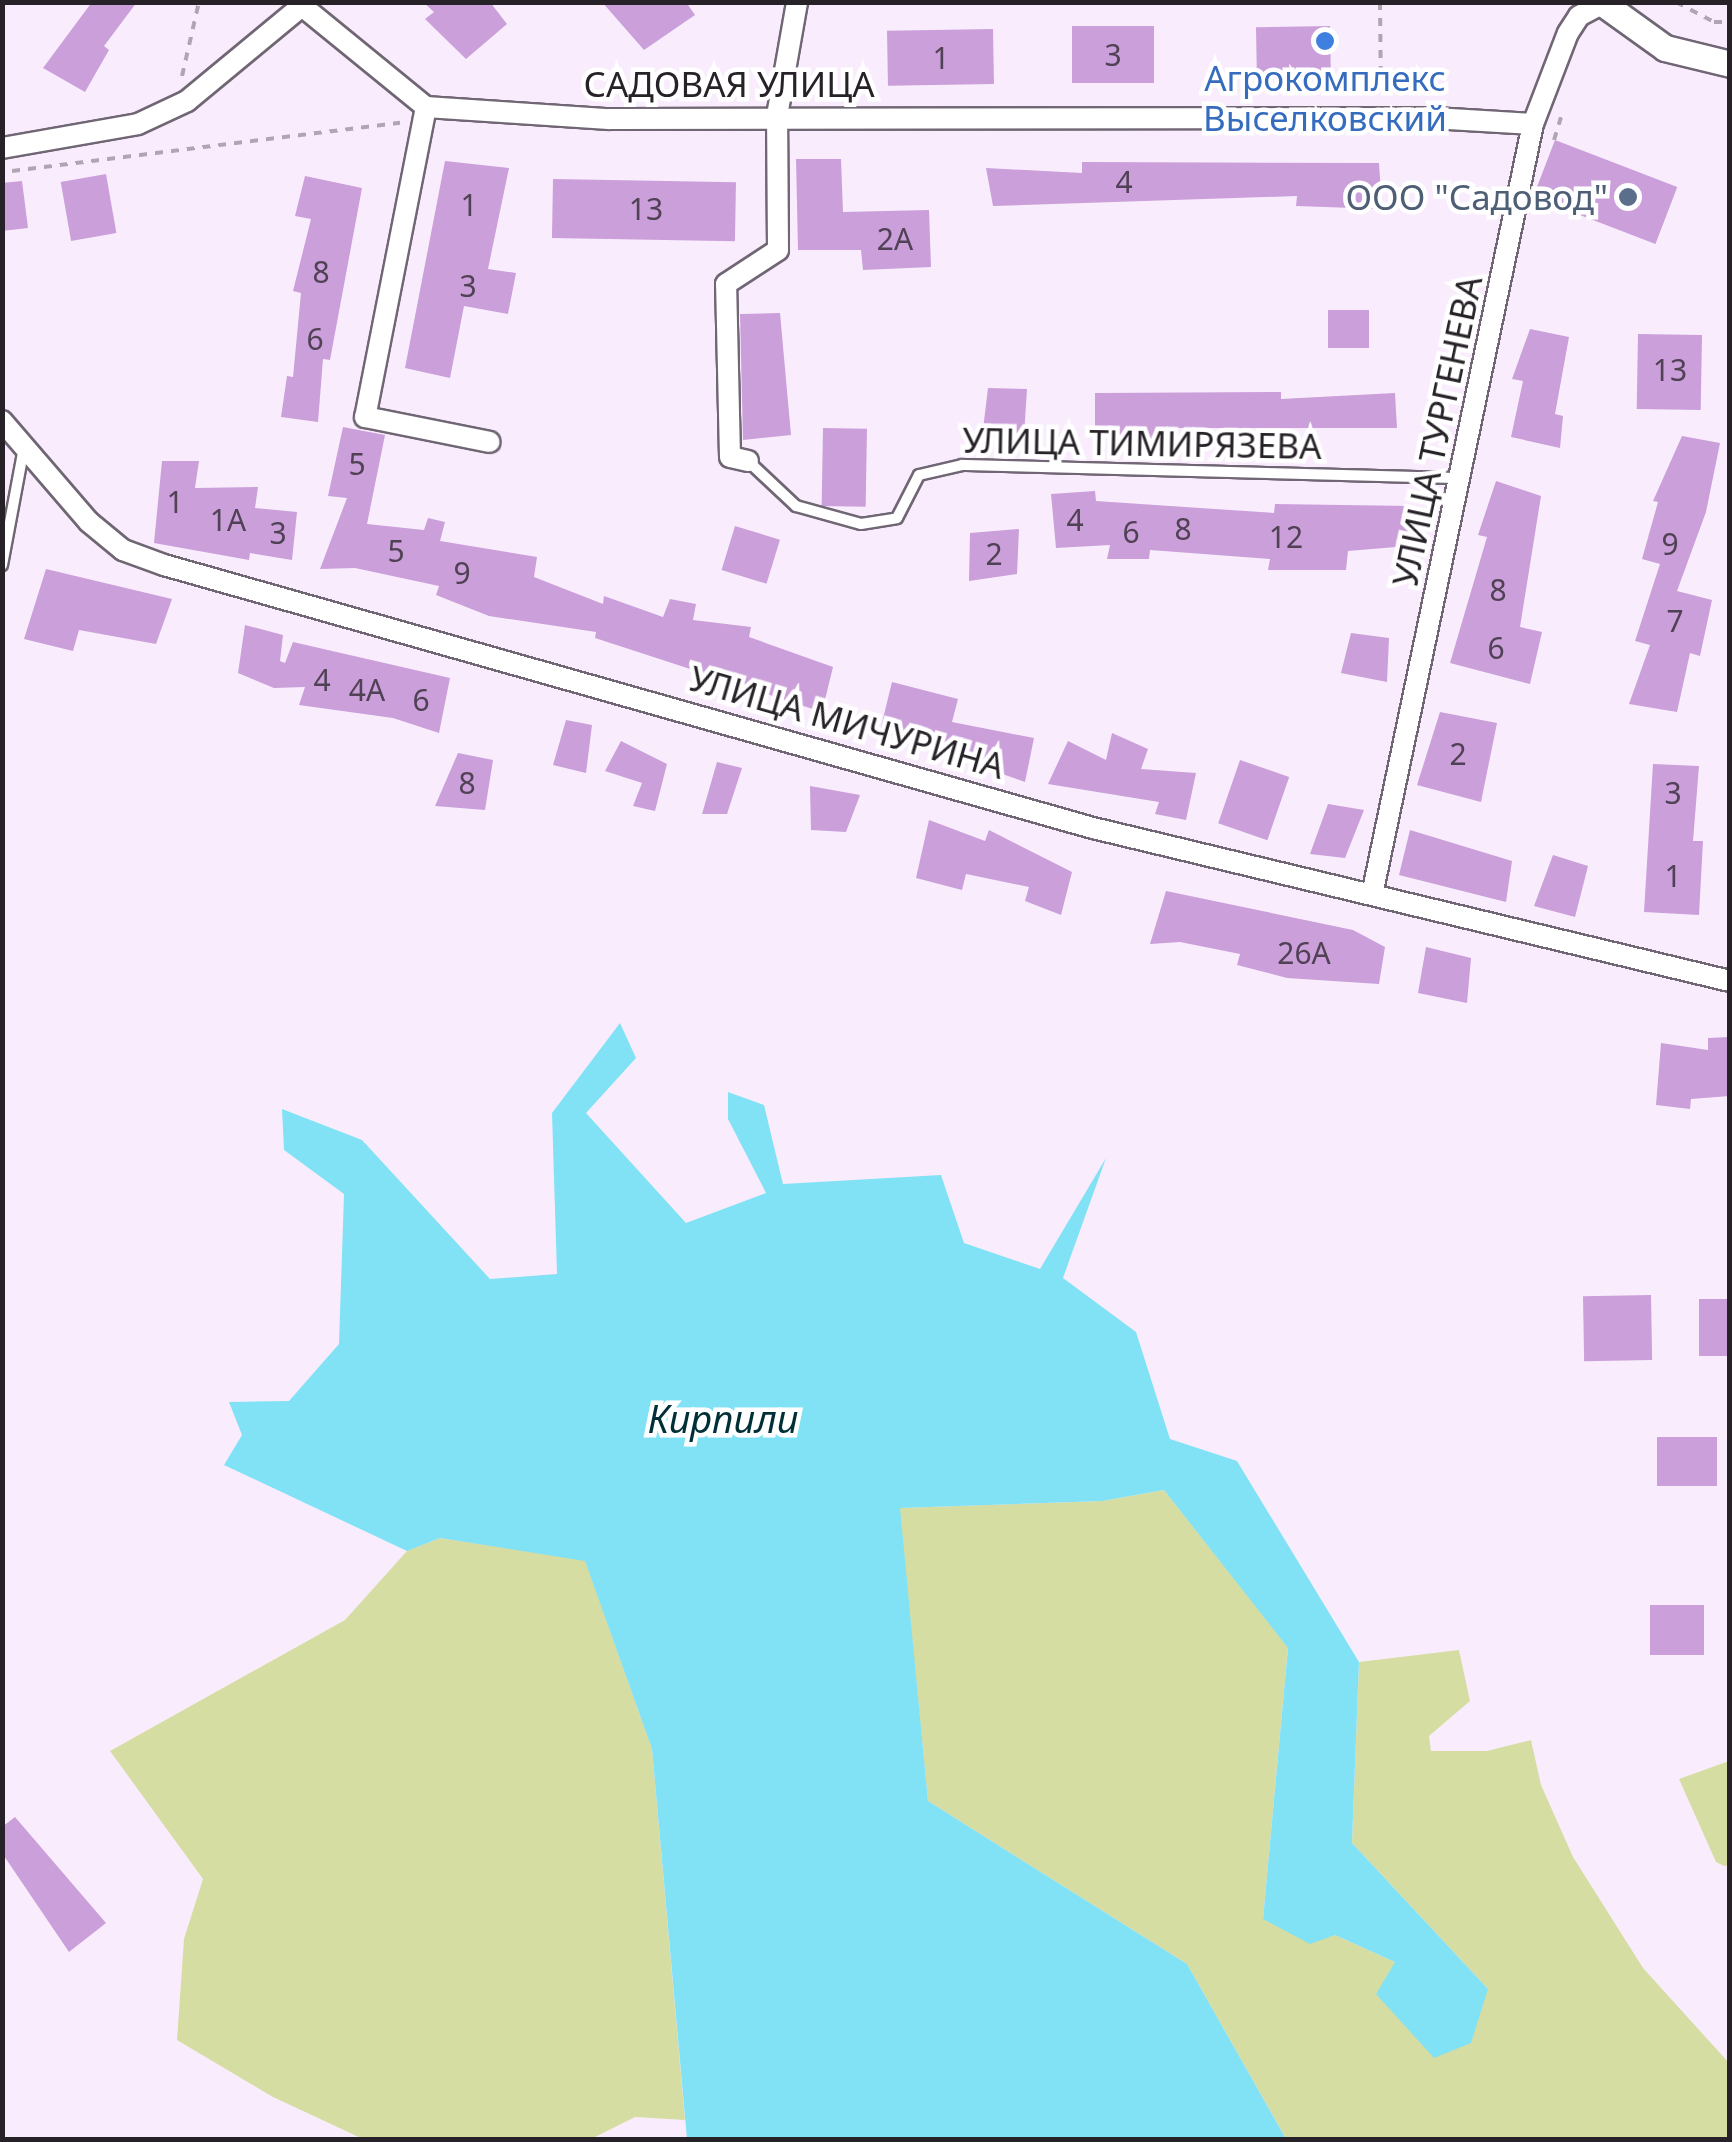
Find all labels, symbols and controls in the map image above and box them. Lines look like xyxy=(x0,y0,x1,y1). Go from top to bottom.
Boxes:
marker: Агрокомплекс Выселковский xyxy=(1314,30,1336,52)
house number: 3 xyxy=(1104,37,1122,73)
house number: 1 xyxy=(932,40,950,76)
place label: Агрокомплекс Выселковский xyxy=(1203,57,1447,139)
street label: САДОВАЯ УЛИЦА xyxy=(584,63,874,105)
house number: 4 xyxy=(1115,164,1133,200)
place label: ООО "Садовод" xyxy=(1345,176,1608,218)
marker: ООО "Садовод" xyxy=(1617,186,1639,208)
house number: 1 xyxy=(460,187,478,223)
house number: 13 xyxy=(629,191,663,227)
house number: 2А xyxy=(877,221,913,257)
house number: 8 xyxy=(312,254,330,290)
house number: 3 xyxy=(459,268,477,304)
street label: УЛИЦА ТУРГЕНЕВА xyxy=(1384,272,1490,590)
house number: 6 xyxy=(306,321,324,357)
house number: 13 xyxy=(1653,352,1687,388)
street label: УЛИЦА ТИМИРЯЗЕВА xyxy=(962,419,1322,467)
house number: 5 xyxy=(348,446,366,482)
house number: 1 xyxy=(166,484,184,520)
house number: 1А xyxy=(210,502,246,538)
house number: 4 xyxy=(1066,502,1084,538)
house number: 8 xyxy=(1174,511,1192,547)
house number: 6 xyxy=(1122,514,1140,550)
house number: 3 xyxy=(269,515,287,551)
house number: 12 xyxy=(1269,519,1303,555)
house number: 9 xyxy=(1661,526,1679,562)
house number: 5 xyxy=(387,533,405,569)
house number: 2 xyxy=(985,536,1003,572)
house number: 9 xyxy=(453,555,471,591)
house number: 8 xyxy=(1489,572,1507,608)
house number: 7 xyxy=(1666,603,1684,639)
house number: 6 xyxy=(1487,630,1505,666)
street label: УЛИЦА МИЧУРИНА xyxy=(685,657,1009,787)
house number: 4 xyxy=(313,662,331,698)
house number: 4А xyxy=(349,672,385,708)
house number: 6 xyxy=(412,682,430,718)
house number: 2 xyxy=(1449,736,1467,772)
house number: 8 xyxy=(458,765,476,801)
house number: 3 xyxy=(1664,775,1682,811)
house number: 1 xyxy=(1664,858,1682,894)
house number: 26А xyxy=(1277,935,1331,971)
water label: Кирпили xyxy=(648,1396,798,1442)

